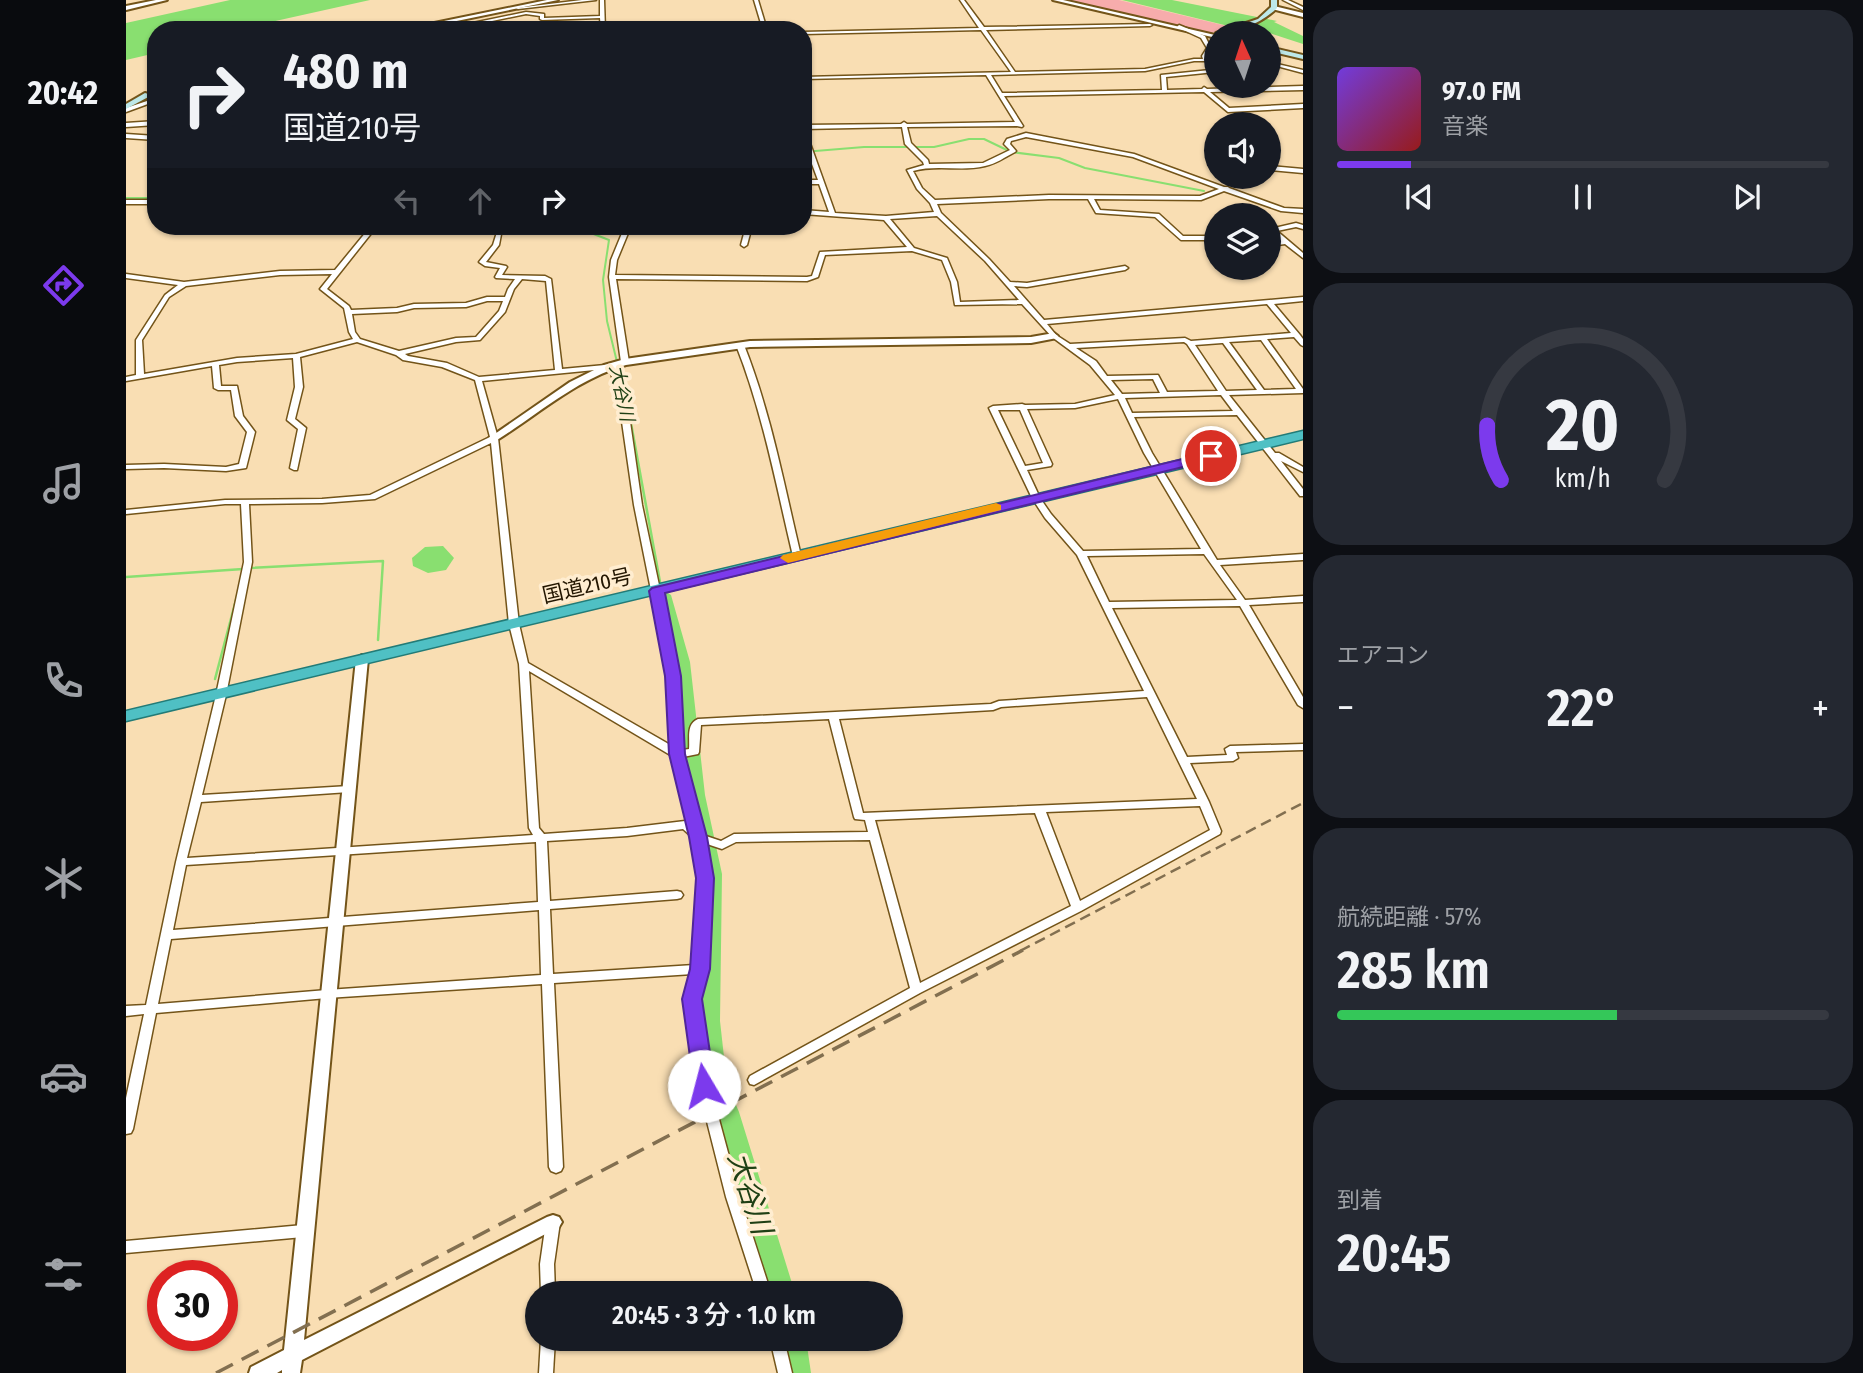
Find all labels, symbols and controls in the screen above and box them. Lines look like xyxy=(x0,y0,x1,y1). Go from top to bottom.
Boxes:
north arrow xyxy=(1204,21,1281,98)
map controls xyxy=(1204,21,1281,280)
text: 480 m xyxy=(283,42,408,101)
icon: right xyxy=(168,49,259,140)
text: 20:42 xyxy=(28,74,98,112)
text: 97.0 FM xyxy=(1442,76,1521,107)
text: 国道210号 xyxy=(283,109,422,147)
button: sound xyxy=(1204,112,1281,189)
text: 音楽 xyxy=(1442,112,1488,140)
icon: previous xyxy=(1400,178,1438,216)
icon: pause xyxy=(1564,178,1602,216)
icon: next xyxy=(1728,178,1766,216)
icon: left xyxy=(388,182,426,220)
icon: ahead xyxy=(461,182,499,220)
icon: right xyxy=(534,182,572,220)
button: layers xyxy=(1204,203,1281,280)
icon: directions xyxy=(39,261,88,310)
water label: 大谷川 xyxy=(605,363,640,425)
text: 20 xyxy=(1545,382,1620,469)
pin xyxy=(1181,426,1241,486)
icon: arrive xyxy=(1192,437,1230,475)
icon: music xyxy=(39,459,88,508)
text: km/h xyxy=(1555,464,1611,494)
street label: 国道210号 xyxy=(540,563,634,609)
text: エアコン xyxy=(1337,641,1429,669)
icon: phone xyxy=(39,656,88,705)
text: 22° xyxy=(1547,677,1619,740)
text: − xyxy=(1337,685,1354,731)
text: + xyxy=(1812,685,1829,731)
icon: climate xyxy=(39,854,88,903)
text: 航続距離 · 57% xyxy=(1337,903,1482,931)
text: 285 km xyxy=(1337,939,1490,1002)
position arrow xyxy=(667,1049,741,1123)
icon: car xyxy=(39,1052,88,1101)
water label: 大谷川 xyxy=(721,1148,780,1241)
text: 到着 xyxy=(1337,1186,1383,1214)
text: 20:45 xyxy=(1337,1222,1451,1285)
icon: filters xyxy=(39,1250,88,1299)
speed limit sign: 30 xyxy=(147,1260,238,1351)
text: 20:45 · 3 分 · 1.0 km xyxy=(612,1300,816,1331)

